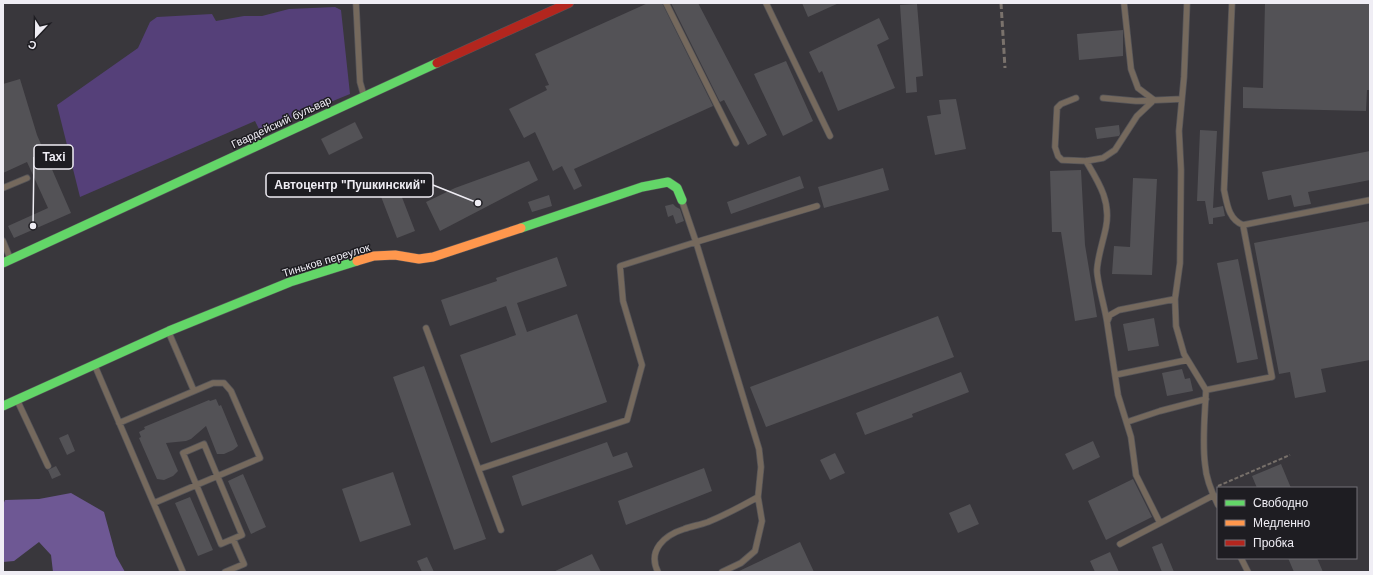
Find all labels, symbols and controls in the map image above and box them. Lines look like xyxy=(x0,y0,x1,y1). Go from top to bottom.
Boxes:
north arrow xyxy=(16,16,56,56)
text: С xyxy=(26,38,38,52)
street label: Гвардейский бульвар xyxy=(229,94,333,150)
callout: Taxi xyxy=(34,145,73,169)
text: Taxi xyxy=(42,150,66,164)
callout: Автоцентр "Пушкинский" xyxy=(266,173,433,197)
text: Автоцентр "Пушкинский" xyxy=(274,178,426,192)
street label: Тиньков переулок xyxy=(281,241,371,279)
legend xyxy=(1217,487,1357,559)
text: Свободно xyxy=(1253,496,1308,510)
text: Медленно xyxy=(1253,516,1310,530)
text: Пробка xyxy=(1253,536,1294,550)

